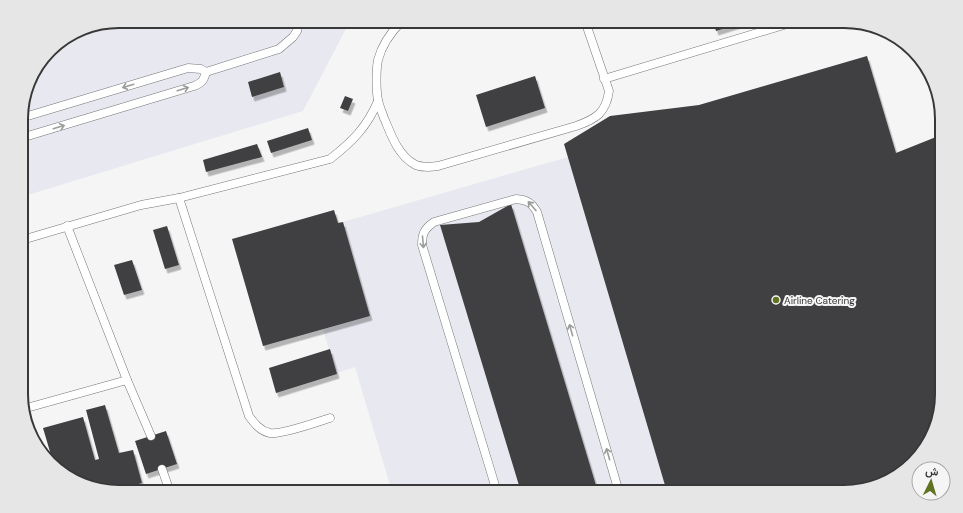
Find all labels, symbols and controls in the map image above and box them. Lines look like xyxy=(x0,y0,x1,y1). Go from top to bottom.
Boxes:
one-way arrow xyxy=(122,83,135,90)
one-way arrow xyxy=(176,85,189,92)
one-way arrow xyxy=(52,123,65,130)
one-way arrow xyxy=(528,201,537,212)
one-way arrow xyxy=(419,235,426,248)
place label: Airline Catering xyxy=(784,294,855,307)
marker: Airline Catering xyxy=(771,295,781,305)
one-way arrow xyxy=(567,323,574,336)
one-way arrow xyxy=(604,448,611,461)
north arrow xyxy=(911,461,951,501)
text: ش xyxy=(925,463,939,479)

